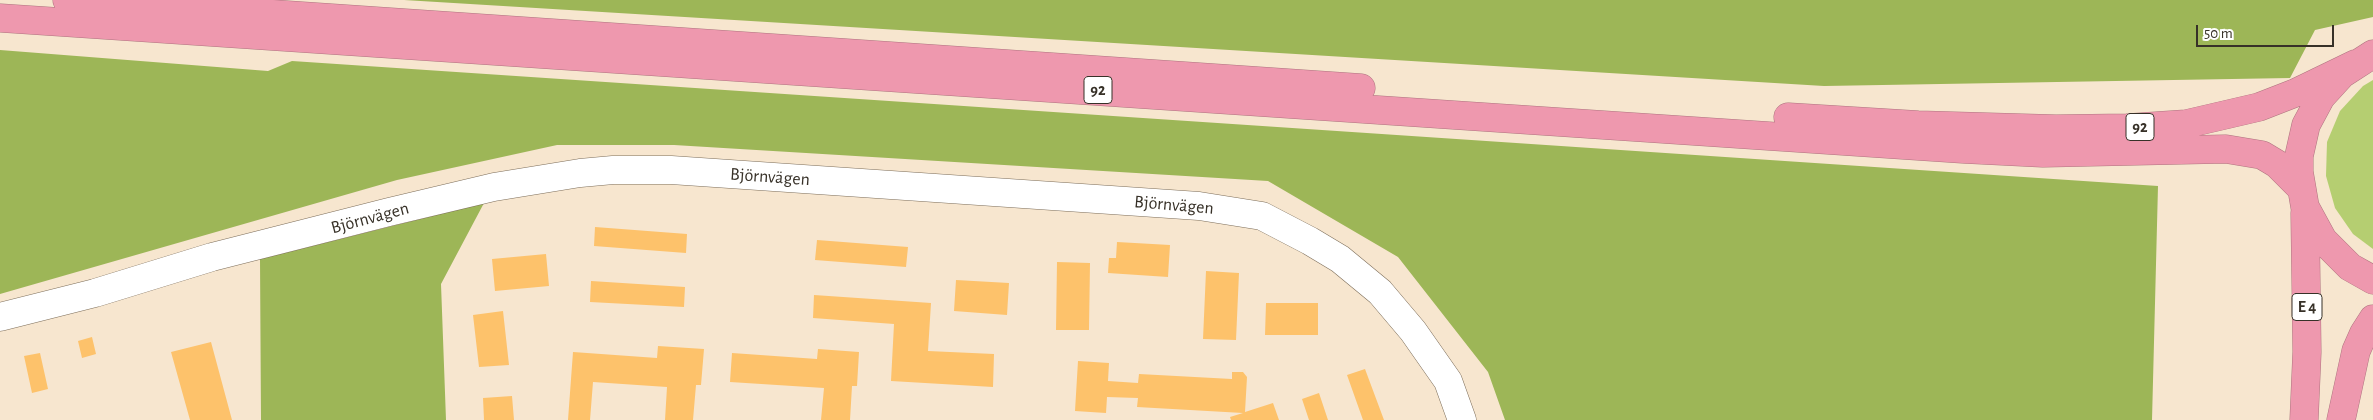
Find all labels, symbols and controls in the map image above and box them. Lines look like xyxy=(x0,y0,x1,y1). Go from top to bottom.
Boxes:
scale bar xyxy=(2198,15,2336,47)
text: 50 m xyxy=(2204,26,2233,41)
road number: 92 xyxy=(1084,76,1112,104)
road number: 92 xyxy=(2126,114,2154,140)
street label: Björnvägen xyxy=(729,163,811,191)
street label: Björnvägen xyxy=(1133,191,1215,219)
street label: Björnvägen xyxy=(329,197,411,239)
road number: E 4 xyxy=(2292,294,2322,320)

